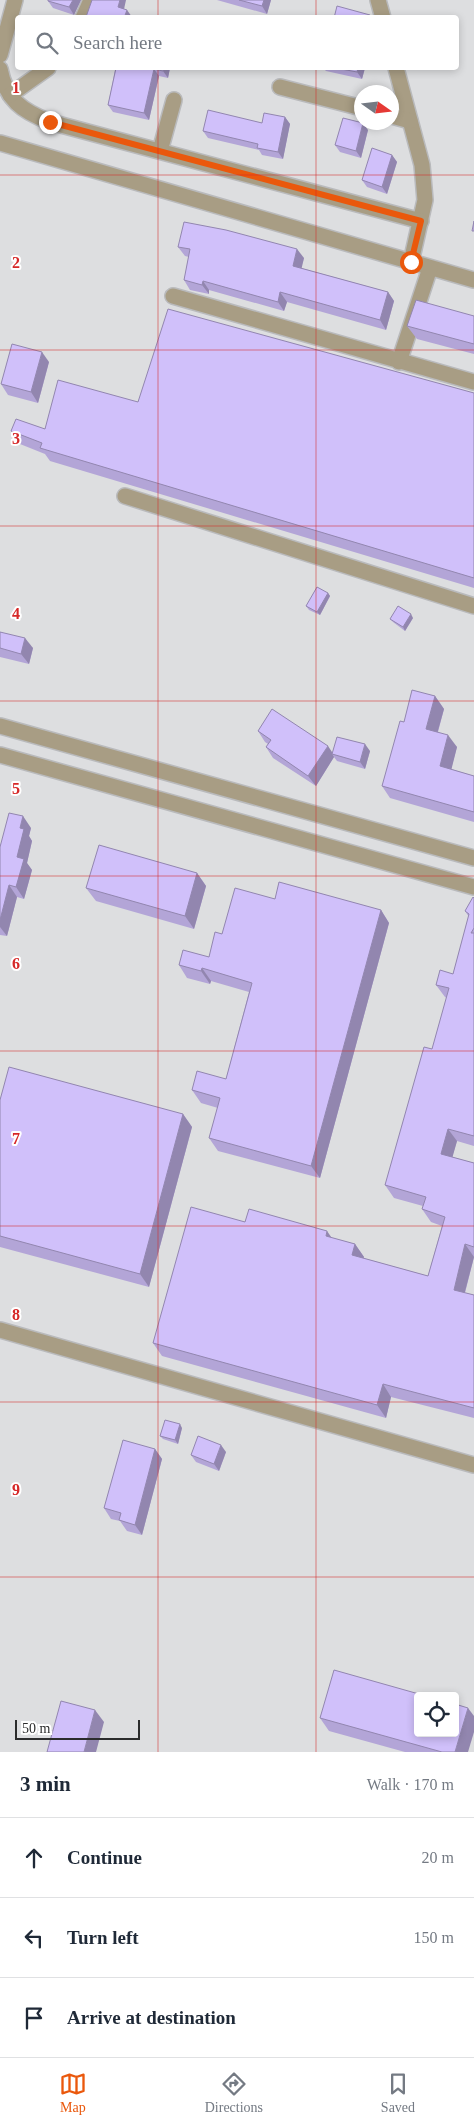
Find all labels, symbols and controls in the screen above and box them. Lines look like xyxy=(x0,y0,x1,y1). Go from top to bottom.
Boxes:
search box xyxy=(15,15,459,70)
icon: search xyxy=(33,29,61,57)
text: Search here xyxy=(73,32,162,53)
text: 1 xyxy=(12,79,20,96)
north arrow xyxy=(354,85,399,130)
route end xyxy=(39,111,62,134)
route start xyxy=(400,251,423,274)
text: 2 xyxy=(12,254,20,271)
text: 3 xyxy=(12,430,20,447)
text: 4 xyxy=(12,605,20,622)
text: 5 xyxy=(12,780,20,797)
text: 6 xyxy=(12,955,20,972)
text: 7 xyxy=(12,1130,20,1147)
text: 8 xyxy=(12,1306,20,1323)
text: 9 xyxy=(12,1481,20,1498)
map controls xyxy=(414,1692,459,1737)
button: locate xyxy=(414,1692,459,1737)
scale bar xyxy=(15,1717,140,1740)
text: 50 m xyxy=(22,1721,50,1736)
text: 3 min xyxy=(20,1772,71,1796)
text: Walk · 170 m xyxy=(367,1776,454,1793)
icon: ahead xyxy=(20,1844,48,1872)
text: Continue xyxy=(67,1847,142,1868)
text: 20 m xyxy=(422,1849,454,1866)
icon: left xyxy=(20,1924,48,1952)
text: Turn left xyxy=(67,1927,139,1948)
text: 150 m xyxy=(414,1929,454,1946)
icon: arrive xyxy=(20,2004,48,2032)
text: Arrive at destination xyxy=(67,2007,236,2028)
tab: Map xyxy=(59,2070,87,2116)
tab: Directions xyxy=(205,2070,263,2116)
tab: Saved xyxy=(381,2070,415,2116)

